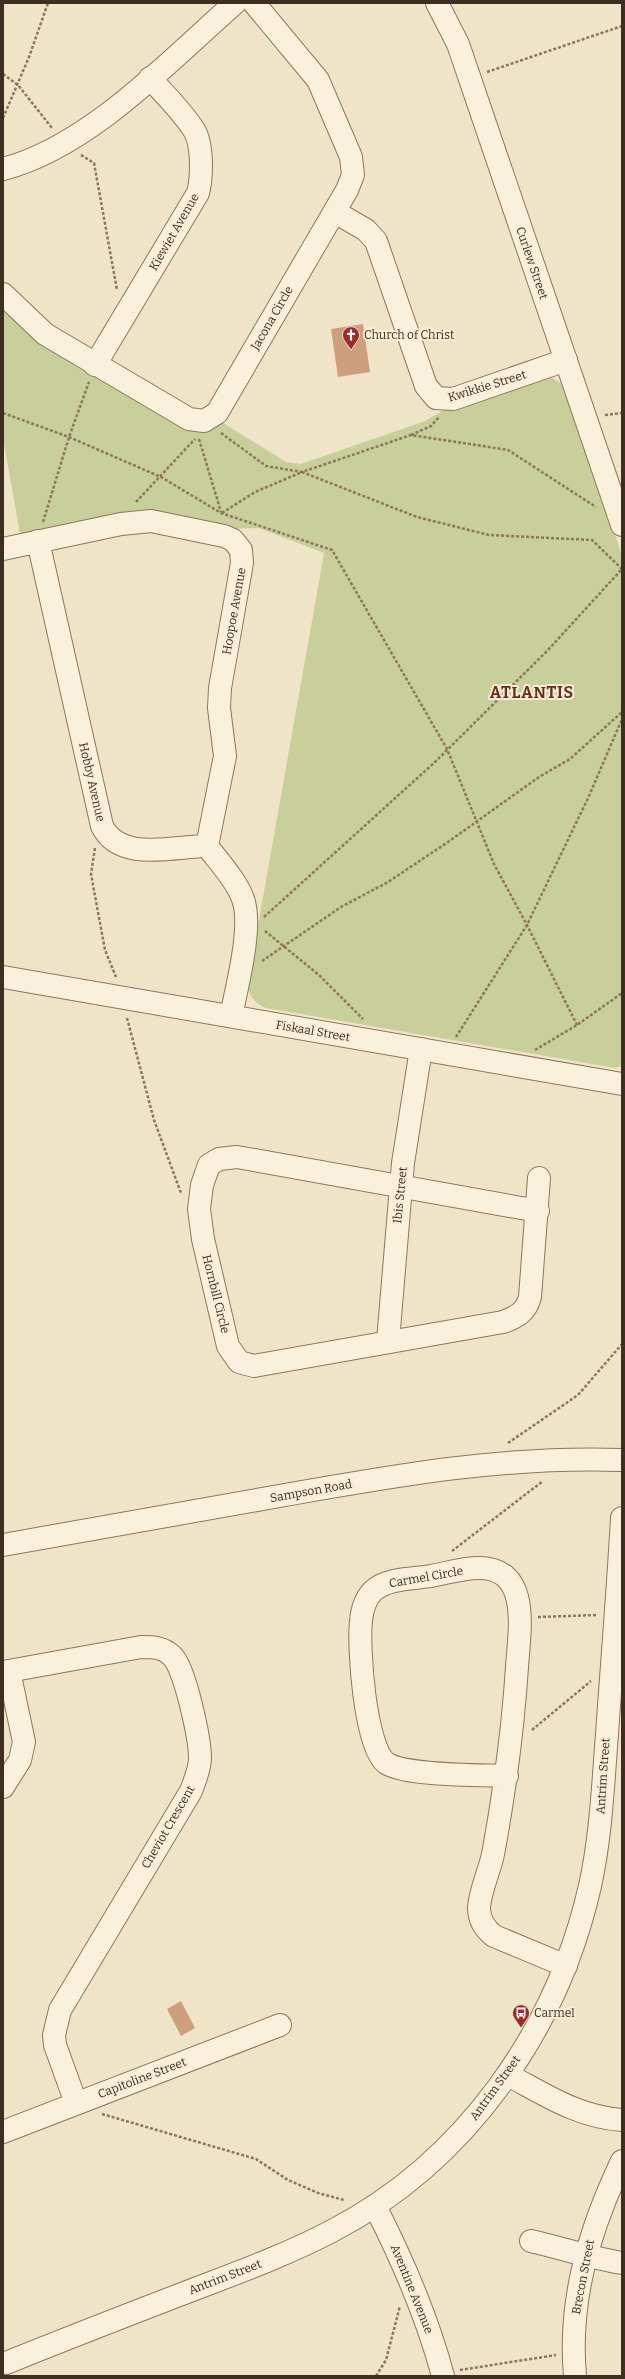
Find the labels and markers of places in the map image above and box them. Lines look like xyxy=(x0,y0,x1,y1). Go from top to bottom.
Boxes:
church icon: Church of Christ xyxy=(341,325,361,350)
place label: Church of Christ xyxy=(364,328,455,342)
bus stop icon: Carmel xyxy=(511,2003,531,2028)
place label: Carmel xyxy=(534,2006,575,2020)

